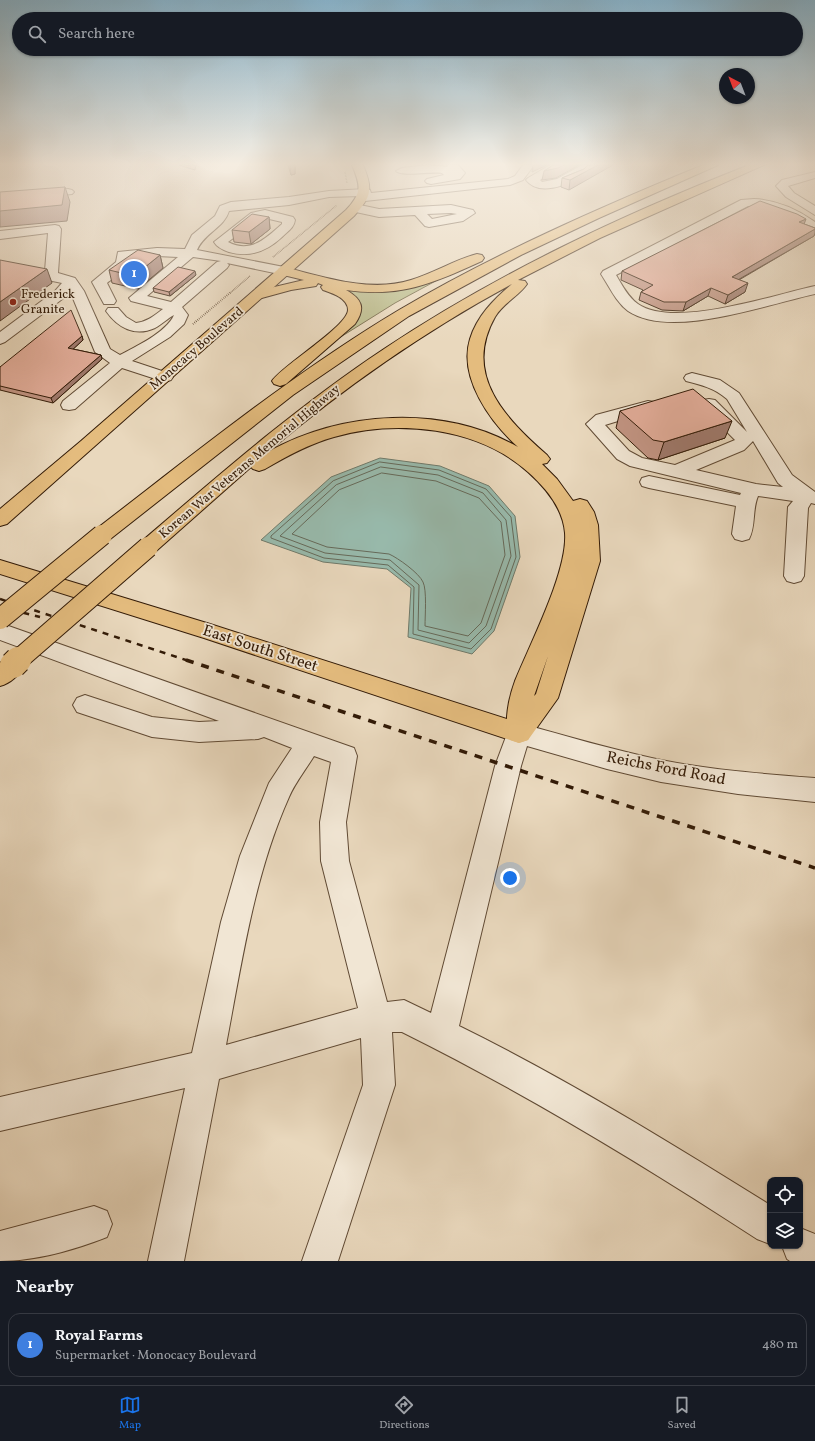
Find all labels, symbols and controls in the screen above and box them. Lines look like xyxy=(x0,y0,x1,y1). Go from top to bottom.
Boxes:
search box xyxy=(12,12,803,56)
icon: search xyxy=(26,23,48,45)
text: Search here xyxy=(58,24,135,45)
north arrow xyxy=(719,68,755,104)
pin: 1 xyxy=(121,259,147,289)
place label: Frederick Granite xyxy=(21,286,75,319)
marker: Frederick Granite xyxy=(8,297,18,307)
street label: Monocacy Boulevard xyxy=(146,303,248,395)
street label: Korean War Veterans Memorial Highway xyxy=(156,381,344,543)
street label: East South Street xyxy=(200,620,321,678)
street label: Reichs Ford Road xyxy=(604,747,728,791)
your location xyxy=(500,868,520,888)
map controls xyxy=(767,1177,803,1249)
button: locate xyxy=(767,1177,803,1213)
button: layers xyxy=(767,1213,803,1249)
text: Nearby xyxy=(16,1276,74,1299)
text: Royal Farms xyxy=(55,1326,143,1347)
text: 1 xyxy=(27,1336,33,1354)
text: 480 m xyxy=(762,1336,798,1354)
text: Supermarket · Monocacy Boulevard xyxy=(55,1347,257,1365)
tab: Map xyxy=(119,1394,141,1433)
tab: Directions xyxy=(379,1394,430,1433)
tab: Saved xyxy=(668,1394,696,1433)

